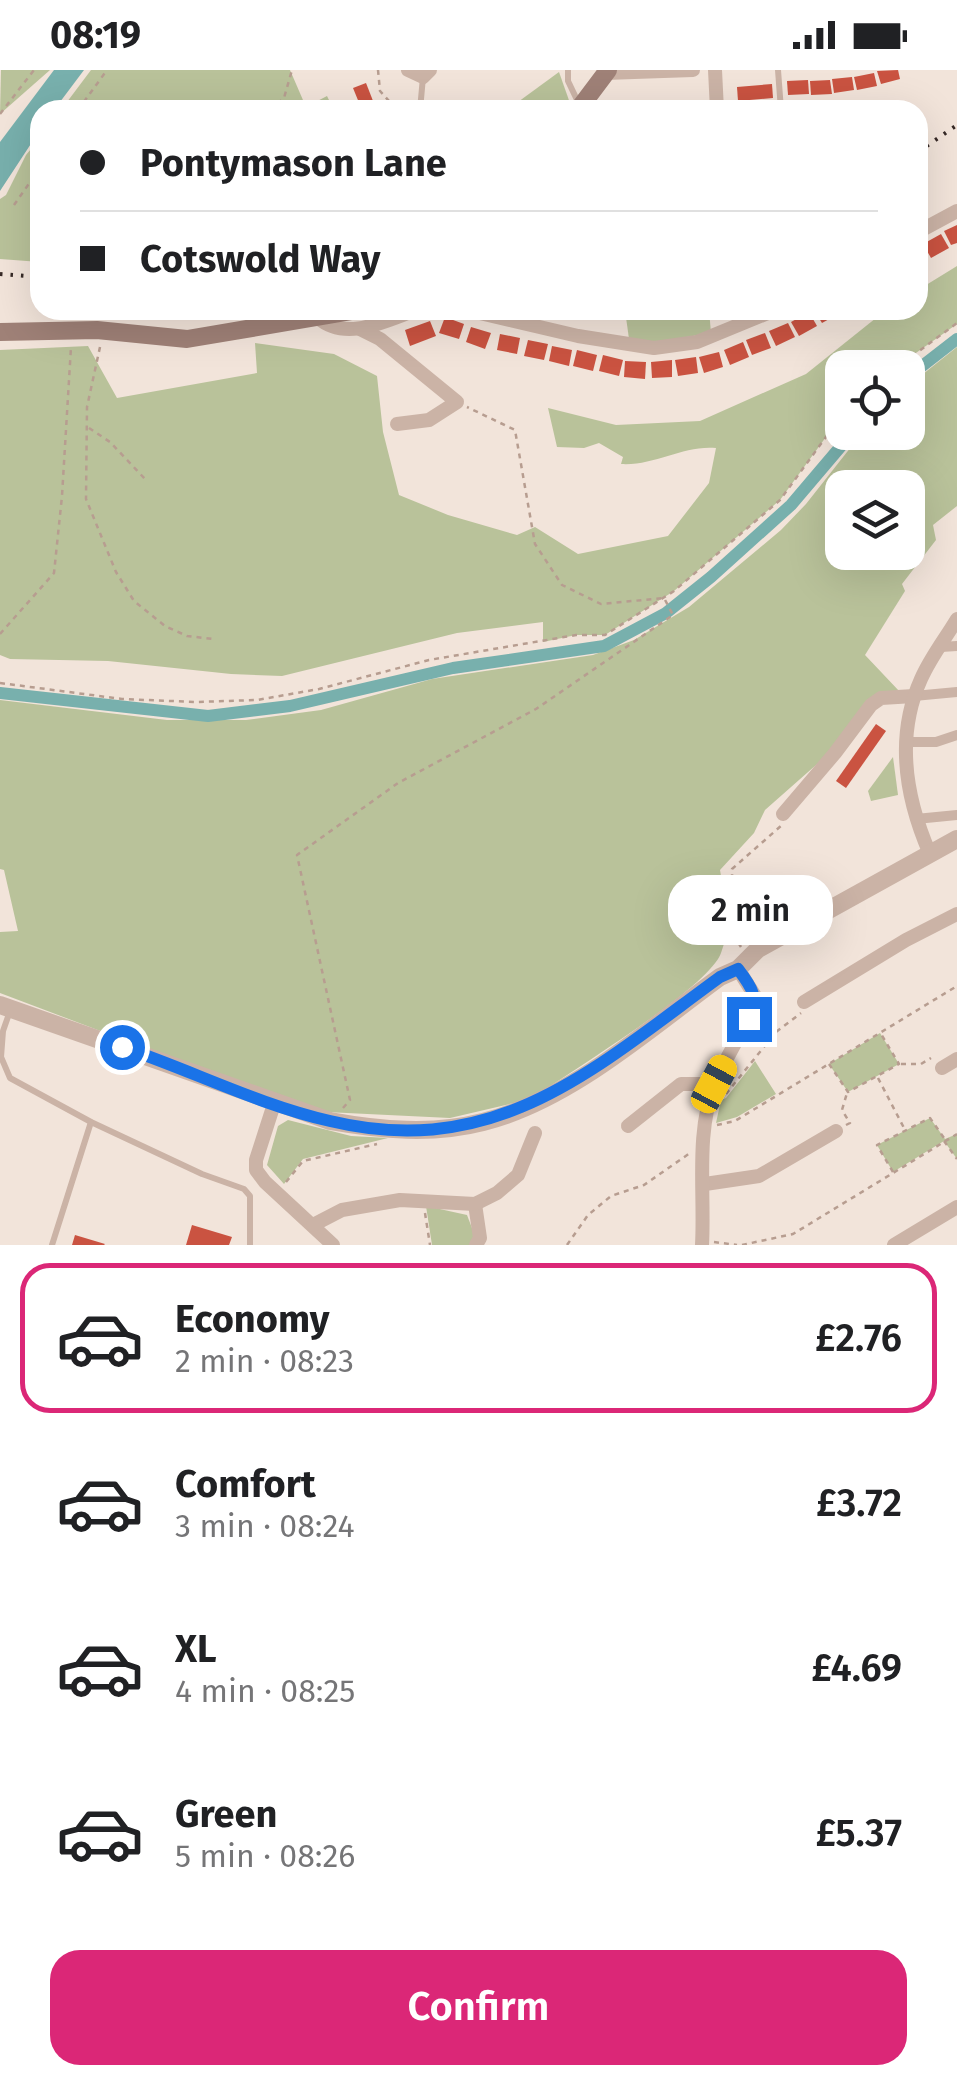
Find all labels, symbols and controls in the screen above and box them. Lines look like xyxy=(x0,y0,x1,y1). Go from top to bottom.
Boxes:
text: 08:19 xyxy=(50,12,141,58)
text: Pontymason Lane xyxy=(140,140,447,186)
text: Cotswold Way xyxy=(140,236,381,282)
map controls xyxy=(825,350,925,570)
button: locate xyxy=(825,350,925,450)
button: layers xyxy=(825,470,925,570)
callout: 2 min xyxy=(666,874,832,944)
text: 2 min xyxy=(711,891,790,929)
route end xyxy=(727,997,772,1042)
route start xyxy=(100,1025,145,1070)
car xyxy=(687,1050,741,1118)
icon: car xyxy=(55,1293,145,1383)
text: Economy xyxy=(175,1296,330,1342)
text: £2.76 xyxy=(815,1315,902,1361)
text: 2 min · 08:23 xyxy=(175,1342,354,1380)
icon: car xyxy=(55,1458,145,1548)
text: Comfort xyxy=(175,1461,316,1507)
text: £3.72 xyxy=(816,1480,902,1526)
text: 3 min · 08:24 xyxy=(175,1507,354,1545)
icon: car xyxy=(55,1623,145,1713)
text: XL xyxy=(175,1626,217,1672)
text: £4.69 xyxy=(811,1645,902,1691)
text: 4 min · 08:25 xyxy=(175,1672,355,1710)
icon: car xyxy=(55,1788,145,1878)
text: Green xyxy=(175,1791,278,1837)
text: £5.37 xyxy=(816,1810,902,1856)
text: 5 min · 08:26 xyxy=(175,1837,355,1875)
button: Confirm xyxy=(50,1950,907,2065)

